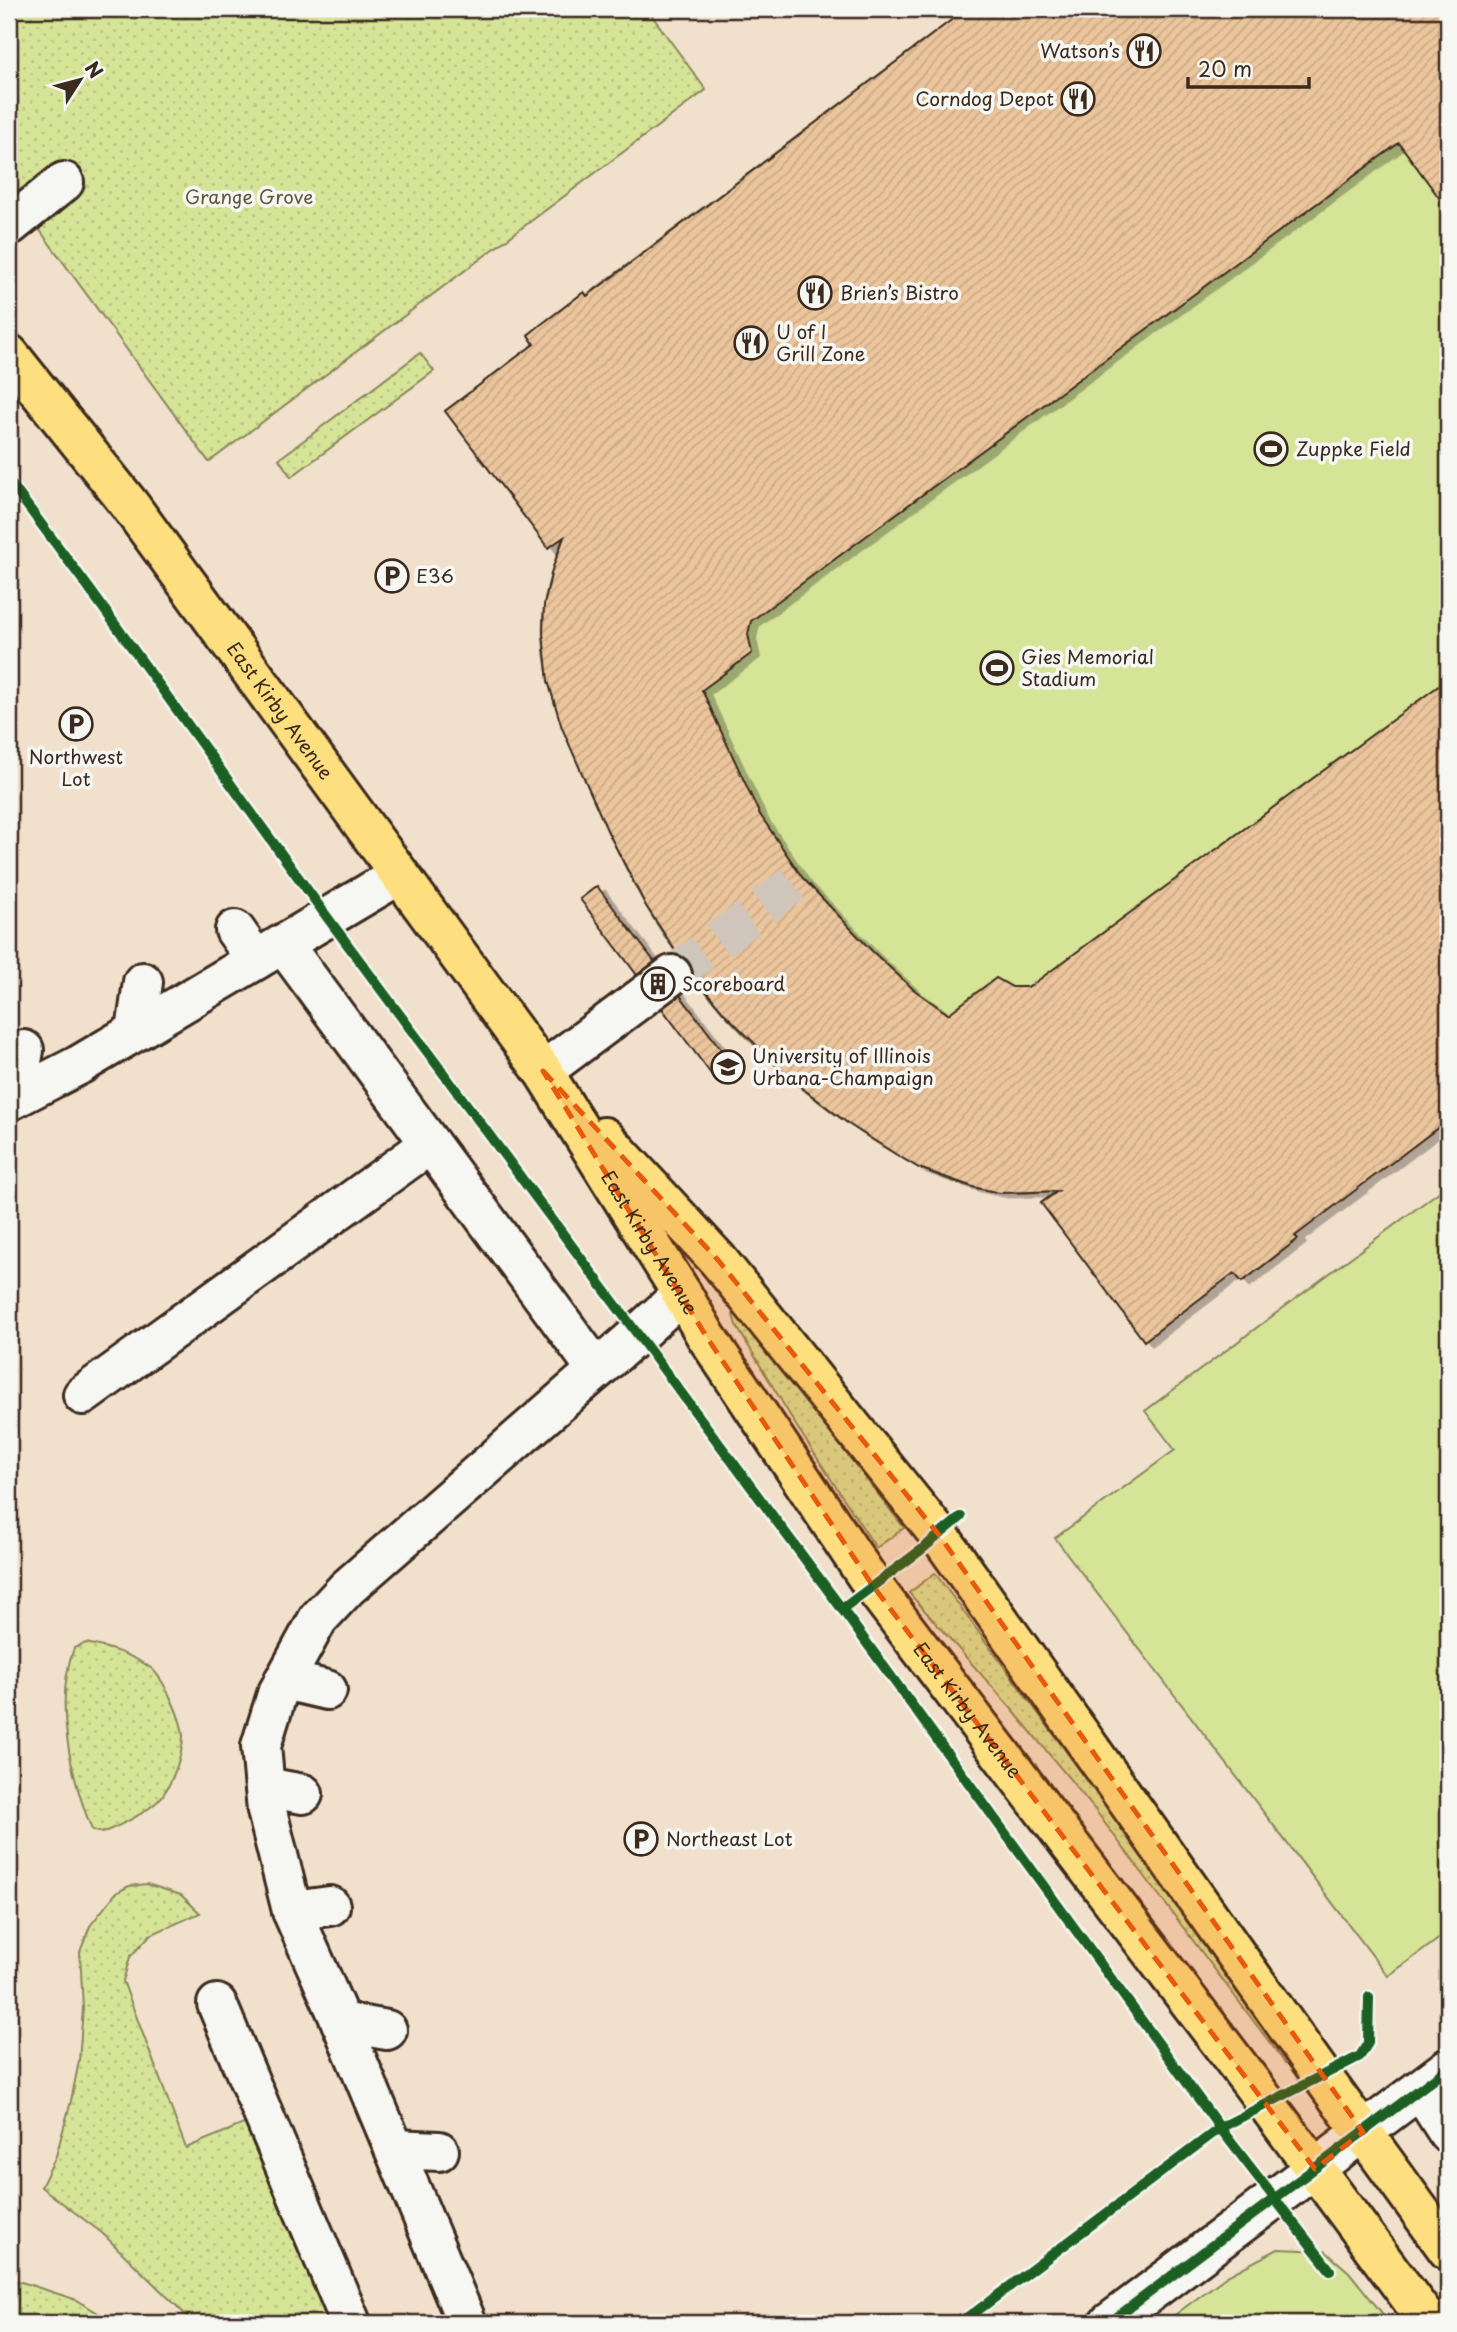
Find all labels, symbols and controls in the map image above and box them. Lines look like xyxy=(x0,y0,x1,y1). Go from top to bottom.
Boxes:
restaurant icon: Watson’s xyxy=(1125,32,1163,70)
place label: Watson’s xyxy=(1040,36,1120,64)
north arrow xyxy=(46,46,116,116)
scale bar xyxy=(1188,46,1308,90)
text: 20 m xyxy=(1198,52,1252,84)
text: N xyxy=(79,55,110,84)
restaurant icon: Corndog Depot xyxy=(1059,80,1097,118)
place label: Corndog Depot xyxy=(915,84,1054,112)
park label: Grange Grove xyxy=(185,182,313,210)
restaurant icon: Brien’s Bistro xyxy=(796,274,834,312)
place label: Brien’s Bistro xyxy=(840,278,959,306)
place label: U of I Grill Zone xyxy=(776,317,865,367)
restaurant icon: U of I Grill Zone xyxy=(732,324,770,362)
sports icon: Zuppke Field xyxy=(1252,430,1290,468)
place label: Zuppke Field xyxy=(1296,434,1411,462)
parking icon: E36 xyxy=(373,557,411,595)
place label: E36 xyxy=(416,561,454,589)
street label: East Kirby Avenue xyxy=(221,635,341,785)
place label: Gies Memorial Stadium xyxy=(1021,642,1154,692)
sports icon: Gies Memorial Stadium xyxy=(978,649,1016,687)
parking icon: Northwest Lot xyxy=(57,705,95,743)
place label: Northwest Lot xyxy=(29,742,124,792)
building icon: Scoreboard xyxy=(639,965,677,1003)
place label: Scoreboard xyxy=(682,969,786,997)
place label: University of Illinois Urbana-Champaign xyxy=(752,1041,934,1091)
school or university icon: University of Illinois Urbana-Champaign xyxy=(709,1048,747,1086)
street label: East Kirby Avenue xyxy=(595,1165,706,1319)
street label: East Kirby Avenue xyxy=(907,1636,1029,1783)
parking icon: Northeast Lot xyxy=(622,1820,660,1858)
place label: Northeast Lot xyxy=(666,1824,793,1852)

